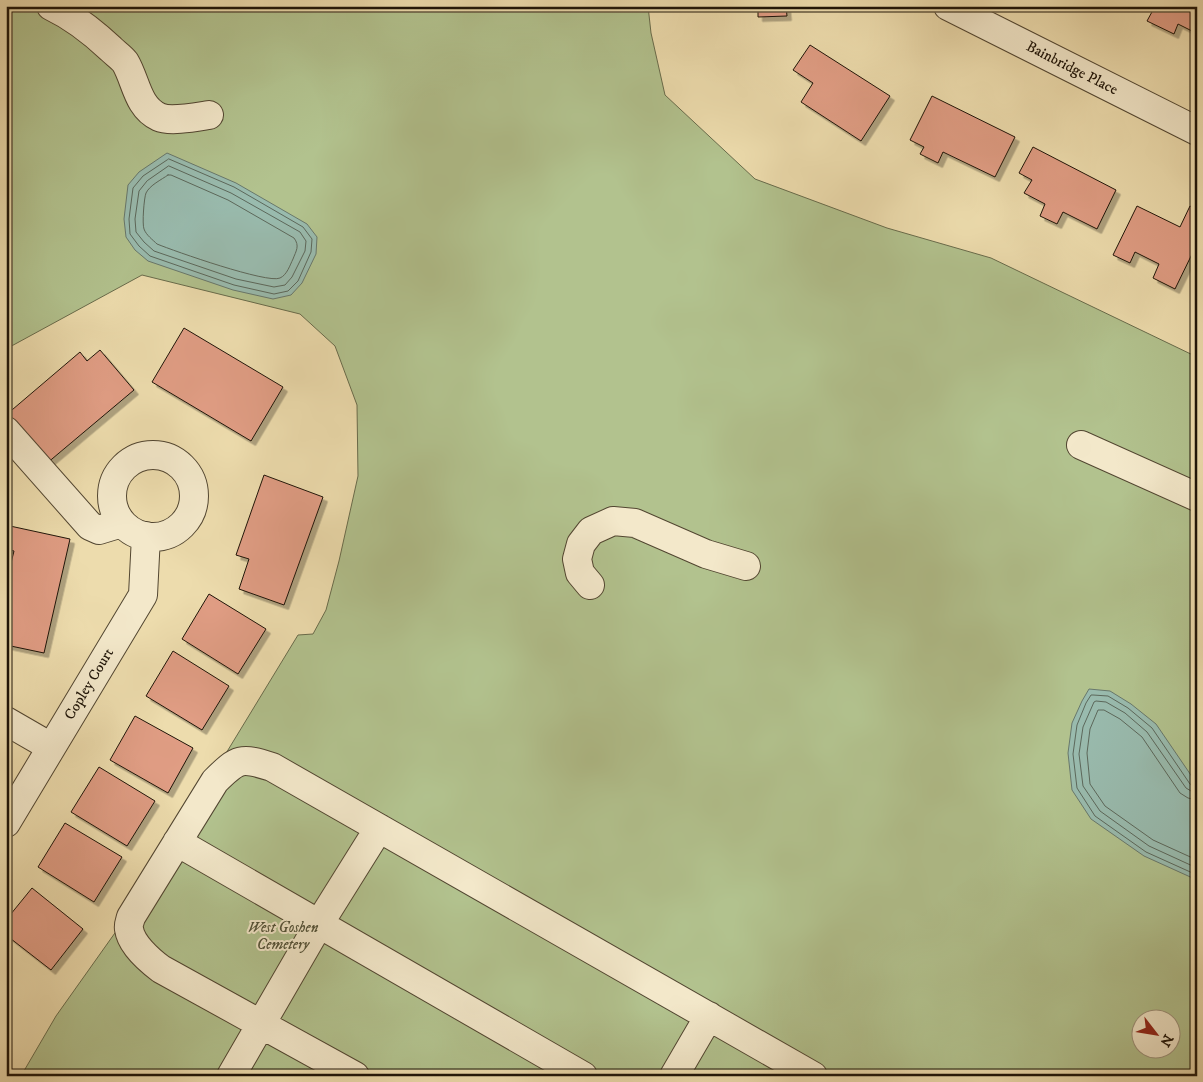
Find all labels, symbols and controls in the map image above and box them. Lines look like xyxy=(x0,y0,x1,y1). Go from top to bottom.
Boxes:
street label: Bainbridge Place xyxy=(1023,37,1121,99)
street label: Copley Court xyxy=(60,644,118,723)
park label: West Goshen Cemetery xyxy=(248,918,319,954)
north arrow xyxy=(1130,1010,1180,1060)
text: N xyxy=(1155,1031,1177,1050)

